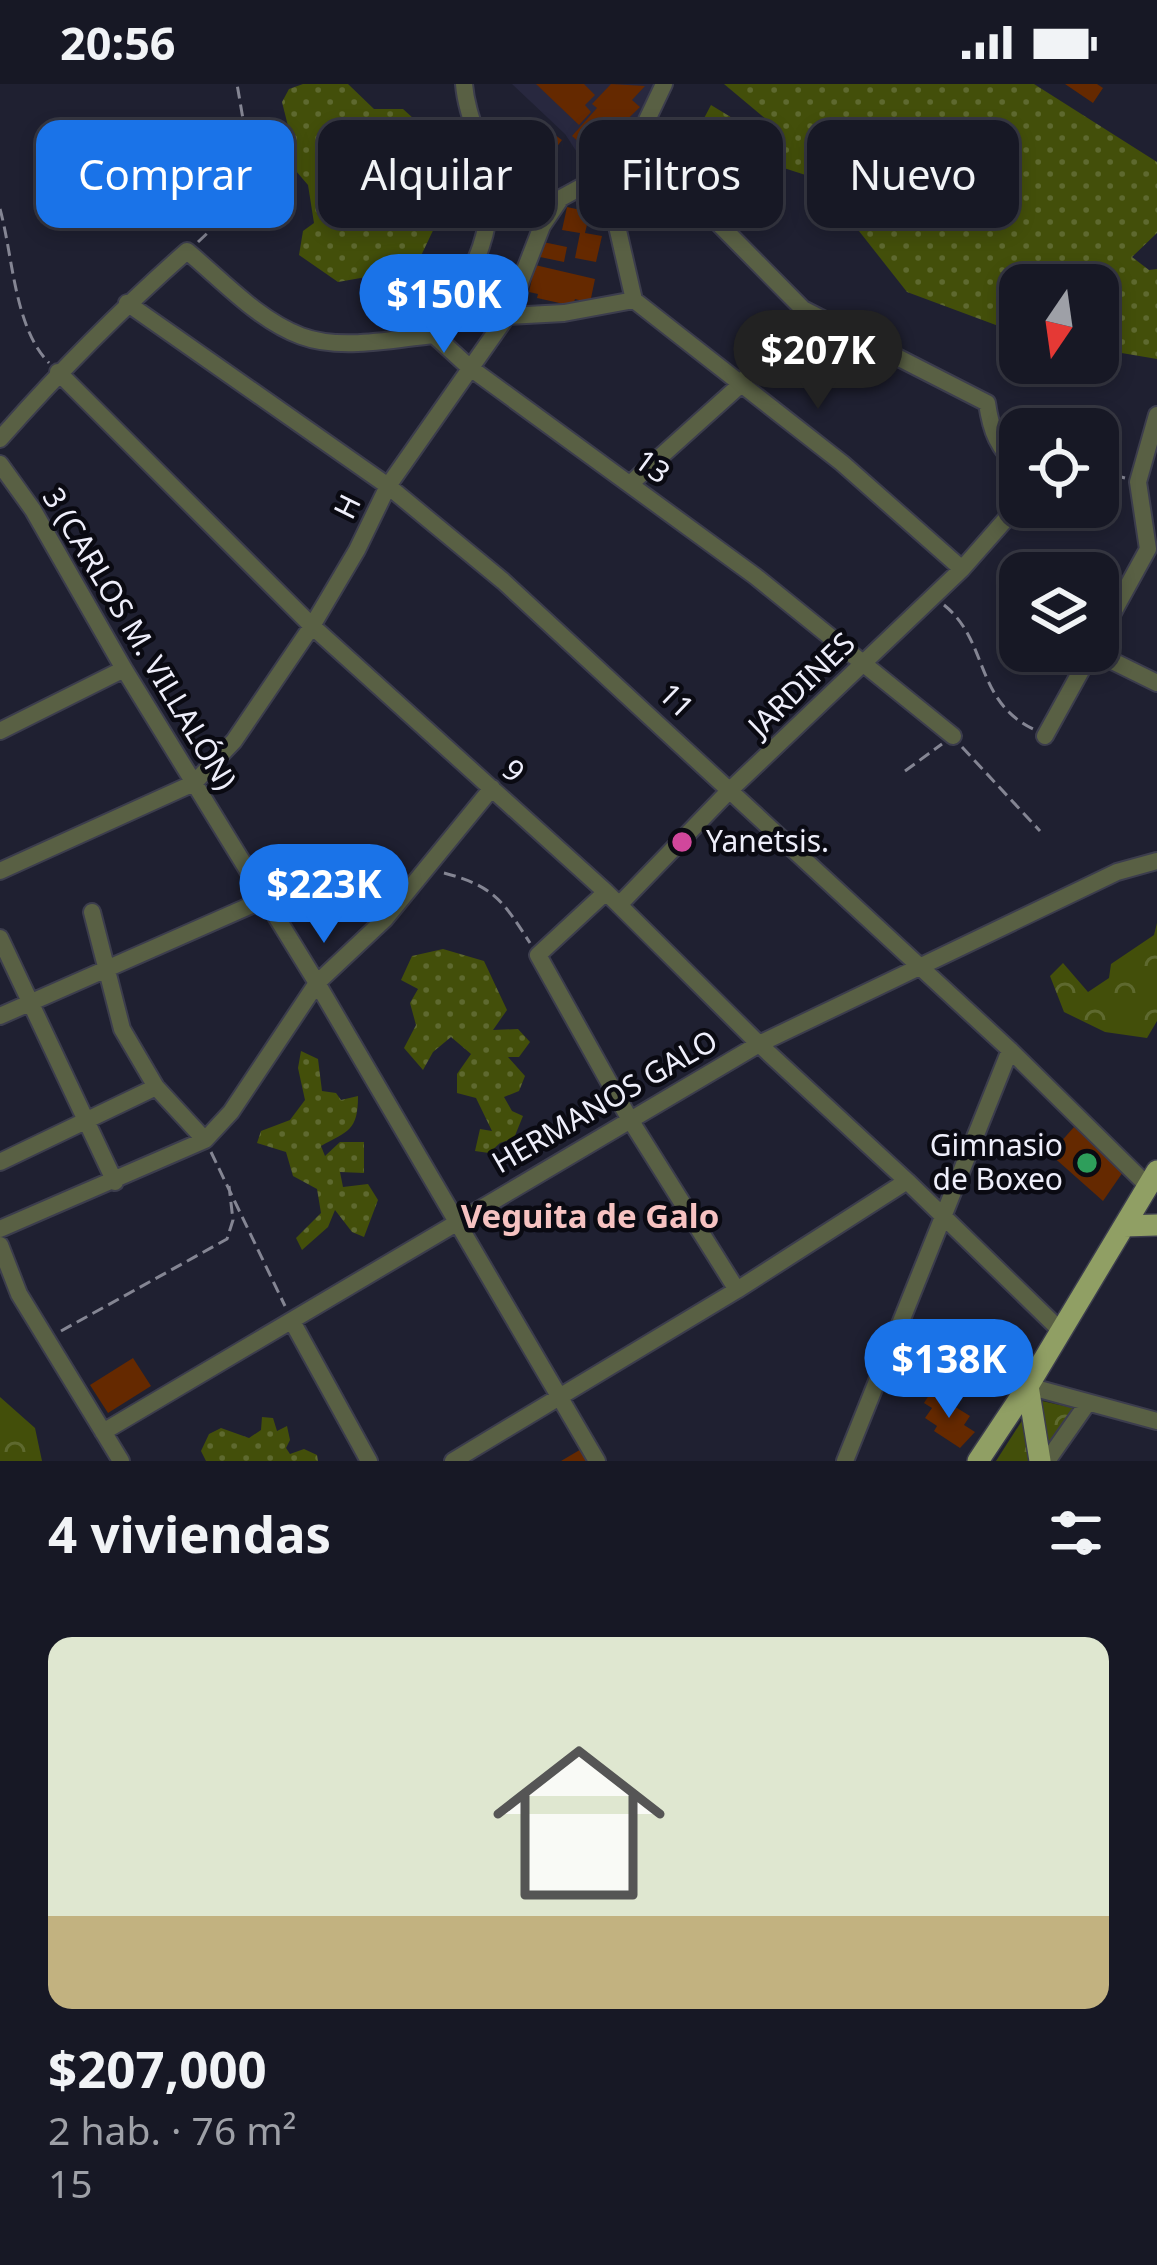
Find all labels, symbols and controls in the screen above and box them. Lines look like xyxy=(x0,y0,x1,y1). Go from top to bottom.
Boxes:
text: 20:56 xyxy=(60,12,176,73)
chip: Comprar xyxy=(36,120,294,228)
chip: Alquilar xyxy=(318,120,555,228)
chip: Filtros xyxy=(579,120,783,228)
chip: Nuevo xyxy=(807,120,1019,228)
pin: $150K xyxy=(360,254,528,356)
north arrow xyxy=(999,264,1119,384)
map controls xyxy=(999,264,1119,672)
text: $150K xyxy=(386,266,502,319)
pin: $207K xyxy=(734,310,902,412)
text: $207K xyxy=(760,322,876,375)
button: locate xyxy=(999,408,1119,528)
street label: 13 xyxy=(627,439,679,492)
street label: 3 (CARLOS M. VILLALÓN) xyxy=(34,479,247,797)
street label: H xyxy=(323,487,370,525)
button: layers xyxy=(999,552,1119,672)
street label: JARDINES xyxy=(736,623,863,747)
street label: 11 xyxy=(650,673,704,727)
street label: 9 xyxy=(494,749,534,791)
place label: Yanetsis. xyxy=(706,820,829,861)
marker: Yanetsis. xyxy=(669,829,695,855)
pin: $223K xyxy=(240,844,408,946)
text: $223K xyxy=(266,856,382,909)
street label: HERMANOS GALO xyxy=(484,1019,724,1182)
place label: Gimnasio de Boxeo xyxy=(930,1124,1063,1199)
marker: Gimnasio de Boxeo xyxy=(1074,1150,1100,1176)
district label: Veguita de Galo xyxy=(461,1193,719,1238)
pin: $138K xyxy=(865,1319,1033,1421)
text: $138K xyxy=(891,1331,1007,1384)
text: 4 viviendas xyxy=(48,1498,331,1568)
icon: filters xyxy=(1043,1500,1109,1566)
icon: home xyxy=(471,1715,687,1931)
text: $207,000 xyxy=(48,2033,267,2103)
text: 2 hab. · 76 m² xyxy=(48,2103,296,2156)
text: 15 xyxy=(48,2156,93,2209)

